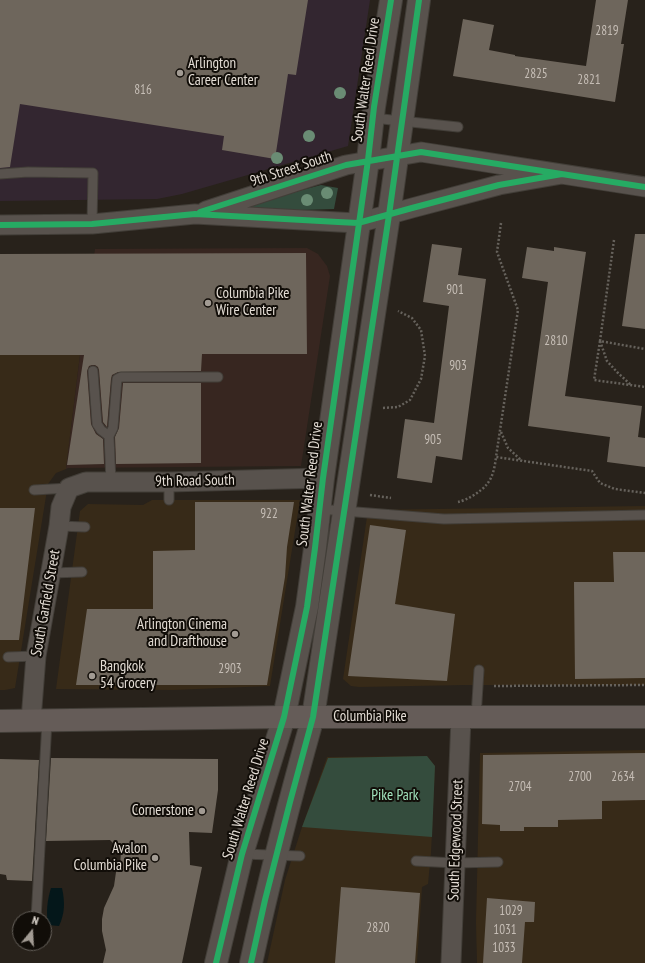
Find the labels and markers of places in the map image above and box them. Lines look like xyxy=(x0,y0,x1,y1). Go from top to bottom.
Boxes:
place label: Arlington Career Center xyxy=(188,55,258,90)
marker: Arlington Career Center xyxy=(175,68,185,78)
place label: Columbia Pike Wire Center xyxy=(216,285,290,320)
marker: Columbia Pike Wire Center xyxy=(203,298,213,308)
place label: Arlington Cinema and Drafthouse xyxy=(137,616,227,651)
marker: Arlington Cinema and Drafthouse xyxy=(230,629,240,639)
place label: Bangkok 54 Grocery xyxy=(100,658,156,693)
marker: Bangkok 54 Grocery xyxy=(87,671,97,681)
place label: Cornerstone xyxy=(132,802,194,820)
marker: Cornerstone xyxy=(197,806,207,816)
place label: Avalon Columbia Pike xyxy=(73,840,147,875)
marker: Avalon Columbia Pike xyxy=(150,853,160,863)

